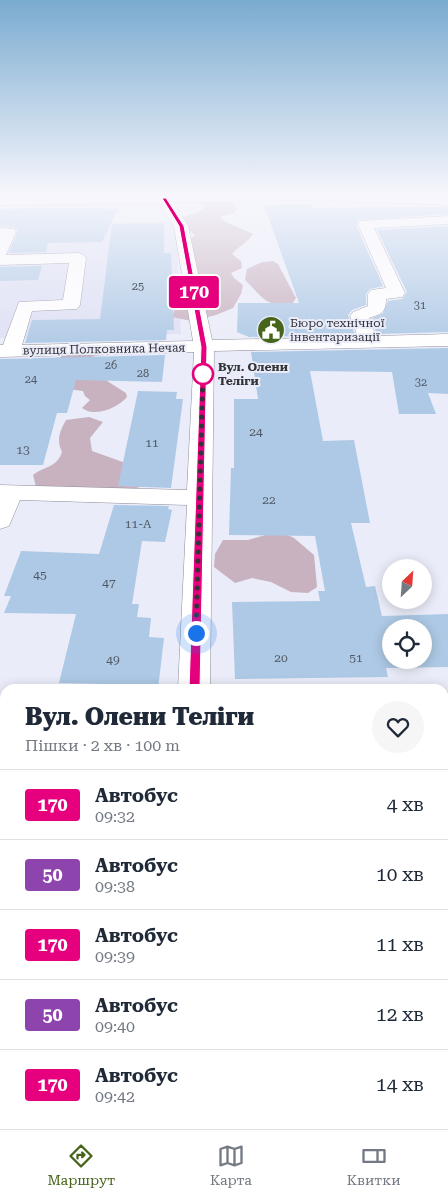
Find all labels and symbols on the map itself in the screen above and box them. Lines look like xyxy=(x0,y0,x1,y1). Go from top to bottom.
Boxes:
line badge: 170 xyxy=(165,276,223,308)
house number: 25 xyxy=(132,280,144,293)
house number: 31 xyxy=(414,299,426,312)
public building icon: Бюро технічної інвентаризації xyxy=(256,315,286,345)
place label: Бюро технічної інвентаризації xyxy=(290,316,385,344)
street label: вулиця Полковника Нечая xyxy=(23,341,186,357)
house number: 26 xyxy=(105,359,117,372)
place label: Вул. Олени Теліги xyxy=(218,360,288,388)
marker: Вул. Олени Теліги xyxy=(192,363,214,385)
house number: 28 xyxy=(137,367,149,380)
house number: 24 xyxy=(25,373,38,386)
house number: 32 xyxy=(415,376,427,389)
house number: 24 xyxy=(249,425,263,439)
house number: 11 xyxy=(145,436,159,450)
house number: 13 xyxy=(16,443,30,457)
house number: 22 xyxy=(262,493,276,507)
house number: 11-А xyxy=(125,517,152,531)
north arrow xyxy=(382,559,432,609)
house number: 45 xyxy=(33,568,47,582)
house number: 47 xyxy=(102,576,116,590)
your location xyxy=(184,621,209,646)
house number: 20 xyxy=(274,651,288,665)
house number: 51 xyxy=(349,651,363,665)
house number: 49 xyxy=(106,653,120,667)

